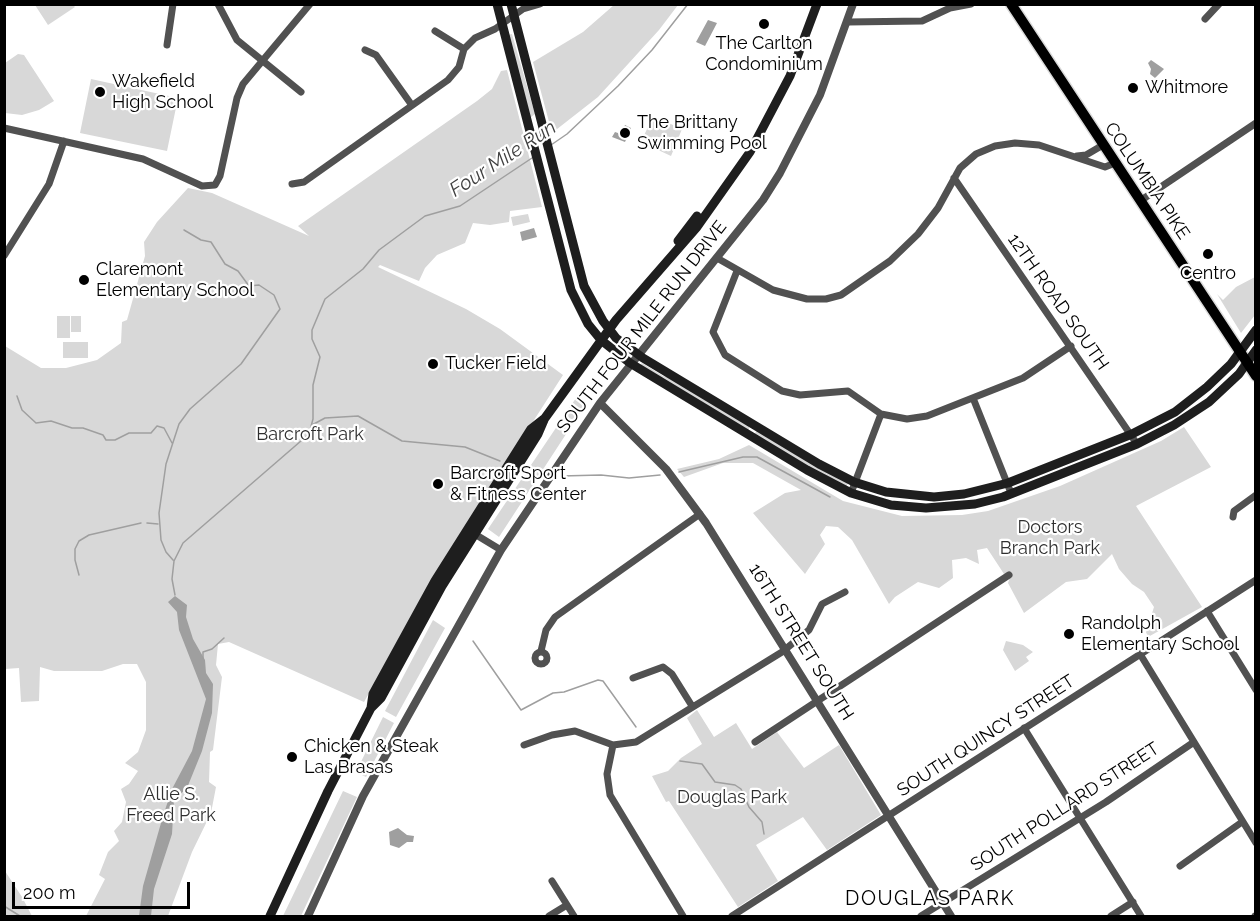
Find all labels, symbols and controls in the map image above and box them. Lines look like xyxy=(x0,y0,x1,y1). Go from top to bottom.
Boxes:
marker: The Carlton Condominium xyxy=(757,17,771,31)
place label: The Carlton Condominium xyxy=(705,33,823,76)
place label: Wakefield High School xyxy=(112,71,213,113)
place label: Whitmore xyxy=(1145,77,1228,99)
marker: Whitmore xyxy=(1126,81,1140,95)
marker: Wakefield High School xyxy=(93,85,107,99)
place label: The Brittany Swimming Pool xyxy=(637,112,767,154)
water label: Four Mile Run xyxy=(445,116,561,202)
street label: COLUMBIA PIKE xyxy=(1100,118,1194,244)
marker: The Brittany Swimming Pool xyxy=(618,126,632,140)
street label: SOUTH FOUR MILE RUN DRIVE xyxy=(553,217,731,437)
street label: 12TH ROAD SOUTH xyxy=(1003,230,1113,374)
marker: Centro xyxy=(1201,247,1215,261)
place label: Claremont Elementary School xyxy=(96,259,254,302)
place label: Centro xyxy=(1180,263,1236,285)
marker: Claremont Elementary School xyxy=(77,273,91,287)
place label: Tucker Field xyxy=(445,353,547,375)
marker: Tucker Field xyxy=(426,357,440,371)
park label: Barcroft Park xyxy=(256,424,364,446)
place label: Barcroft Sport & Fitness Center xyxy=(450,463,586,506)
marker: Barcroft Sport & Fitness Center xyxy=(431,477,445,491)
park label: Doctors Branch Park xyxy=(1000,517,1100,560)
street label: 16TH STREET SOUTH xyxy=(744,560,858,724)
place label: Randolph Elementary School xyxy=(1081,613,1239,656)
marker: Randolph Elementary School xyxy=(1062,627,1076,641)
street label: SOUTH QUINCY STREET xyxy=(893,671,1079,801)
place label: Chicken & Steak Las Brasas xyxy=(304,736,439,778)
street label: SOUTH POLLARD STREET xyxy=(967,738,1163,876)
marker: Chicken & Steak Las Brasas xyxy=(285,750,299,764)
park label: Allie S. Freed Park xyxy=(126,784,216,826)
park label: Douglas Park xyxy=(677,787,787,809)
scale bar xyxy=(15,870,194,908)
text: 200 m xyxy=(23,882,76,903)
district label: DOUGLAS PARK xyxy=(845,887,1015,911)

